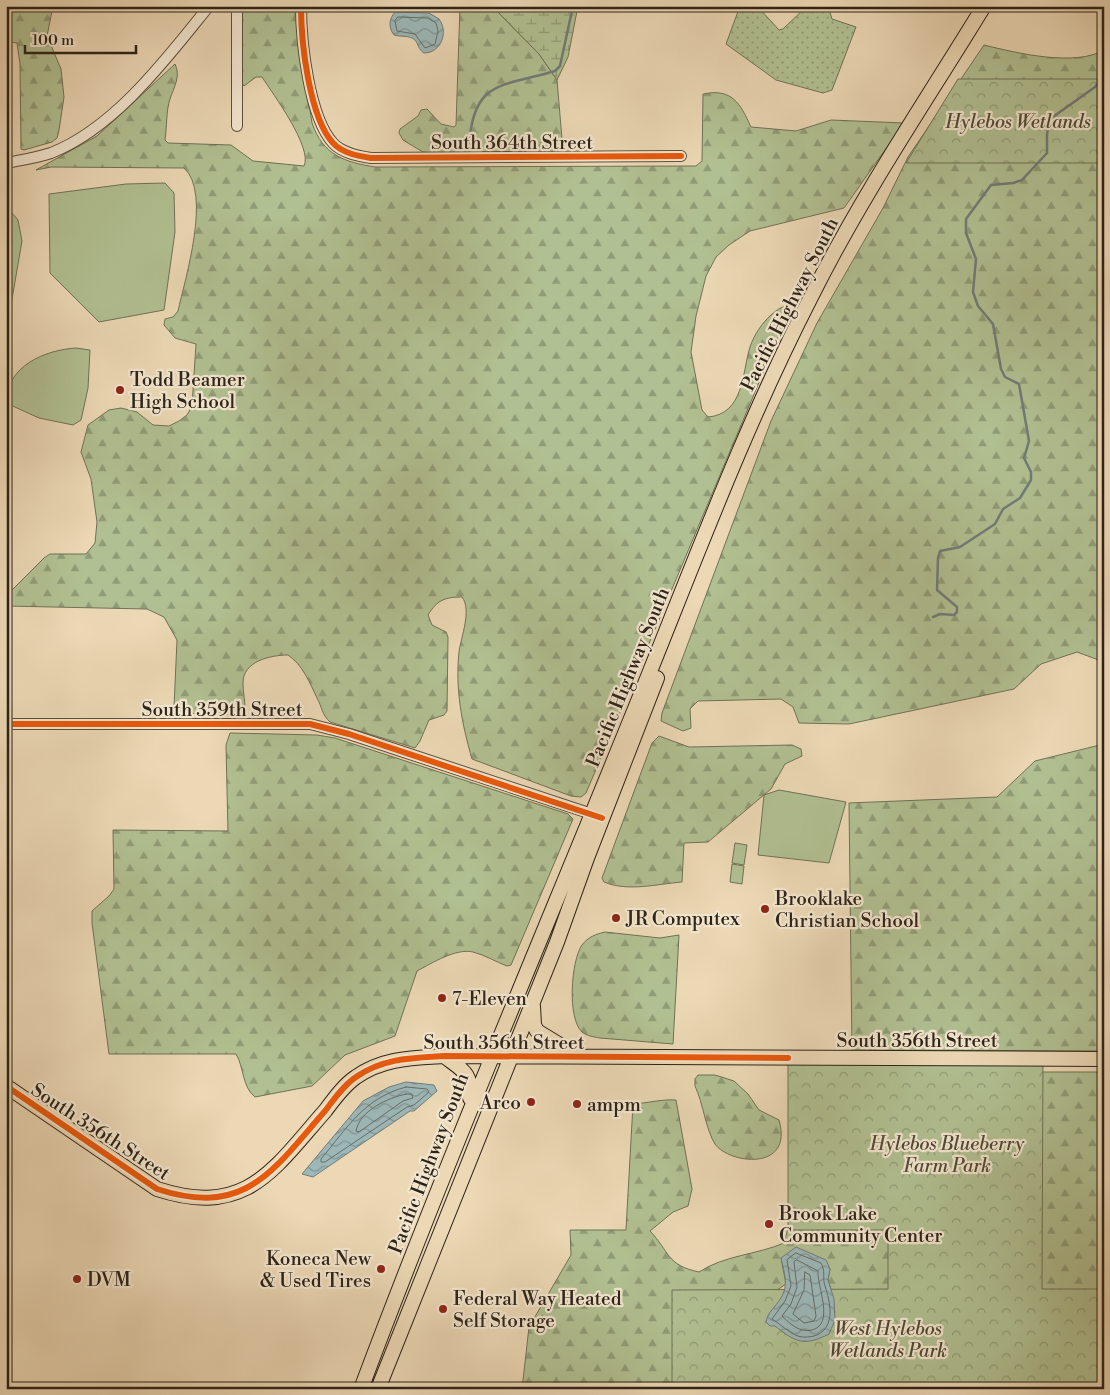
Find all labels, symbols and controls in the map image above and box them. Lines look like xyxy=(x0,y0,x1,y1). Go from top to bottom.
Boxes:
scale bar xyxy=(25,22,136,54)
text: 100 m xyxy=(32,31,74,50)
park label: Hylebos Wetlands xyxy=(944,110,1091,134)
street label: South 364th Street xyxy=(431,131,593,155)
street label: Pacific Highway South xyxy=(736,214,844,395)
place label: Todd Beamer High School xyxy=(130,368,245,414)
marker: Todd Beamer High School xyxy=(114,384,126,396)
street label: Pacific Highway South xyxy=(581,584,675,771)
street label: South 359th Street xyxy=(142,698,303,722)
place label: Brooklake Christian School xyxy=(774,887,920,933)
marker: Brooklake Christian School xyxy=(759,903,771,915)
place label: JR Computex xyxy=(625,907,740,931)
marker: JR Computex xyxy=(610,912,622,924)
place label: 7-Eleven xyxy=(452,987,527,1011)
marker: 7-Eleven xyxy=(436,992,448,1004)
street label: South 356th Street xyxy=(837,1029,998,1053)
street label: South 356th Street xyxy=(424,1031,585,1055)
street label: Pacific Highway South xyxy=(383,1070,474,1257)
street label: South 356th Street xyxy=(26,1078,175,1186)
place label: Arco xyxy=(479,1091,521,1115)
place label: ampm xyxy=(587,1093,641,1117)
marker: Arco xyxy=(525,1096,537,1108)
marker: ampm xyxy=(571,1098,583,1110)
park label: Hylebos Blueberry Farm Park xyxy=(869,1132,1025,1178)
place label: Brook Lake Community Center xyxy=(778,1202,942,1248)
marker: Brook Lake Community Center xyxy=(763,1218,775,1230)
place label: Koneca New & Used Tires xyxy=(260,1247,372,1293)
marker: Koneca New & Used Tires xyxy=(375,1263,387,1275)
place label: DVM xyxy=(87,1268,131,1292)
marker: DVM xyxy=(71,1273,83,1285)
place label: Federal Way Heated Self Storage xyxy=(453,1287,622,1333)
marker: Federal Way Heated Self Storage xyxy=(437,1303,449,1315)
park label: West Hylebos Wetlands Park xyxy=(829,1317,947,1363)

